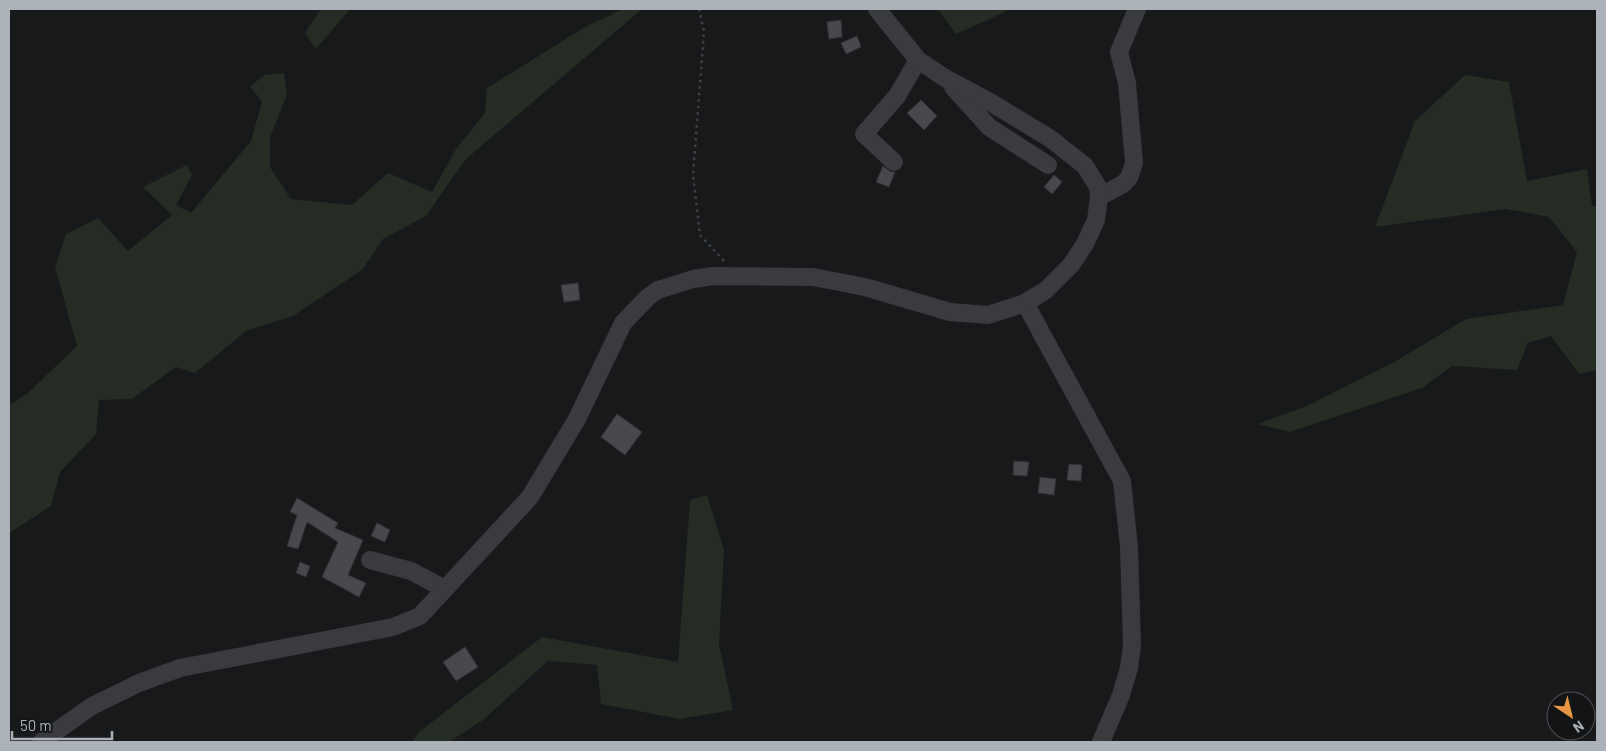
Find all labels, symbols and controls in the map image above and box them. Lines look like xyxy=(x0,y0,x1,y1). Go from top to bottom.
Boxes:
north arrow xyxy=(1546,691,1596,741)
scale bar xyxy=(12,708,112,740)
text: 50 m xyxy=(20,716,52,734)
text: N xyxy=(1570,717,1587,737)

